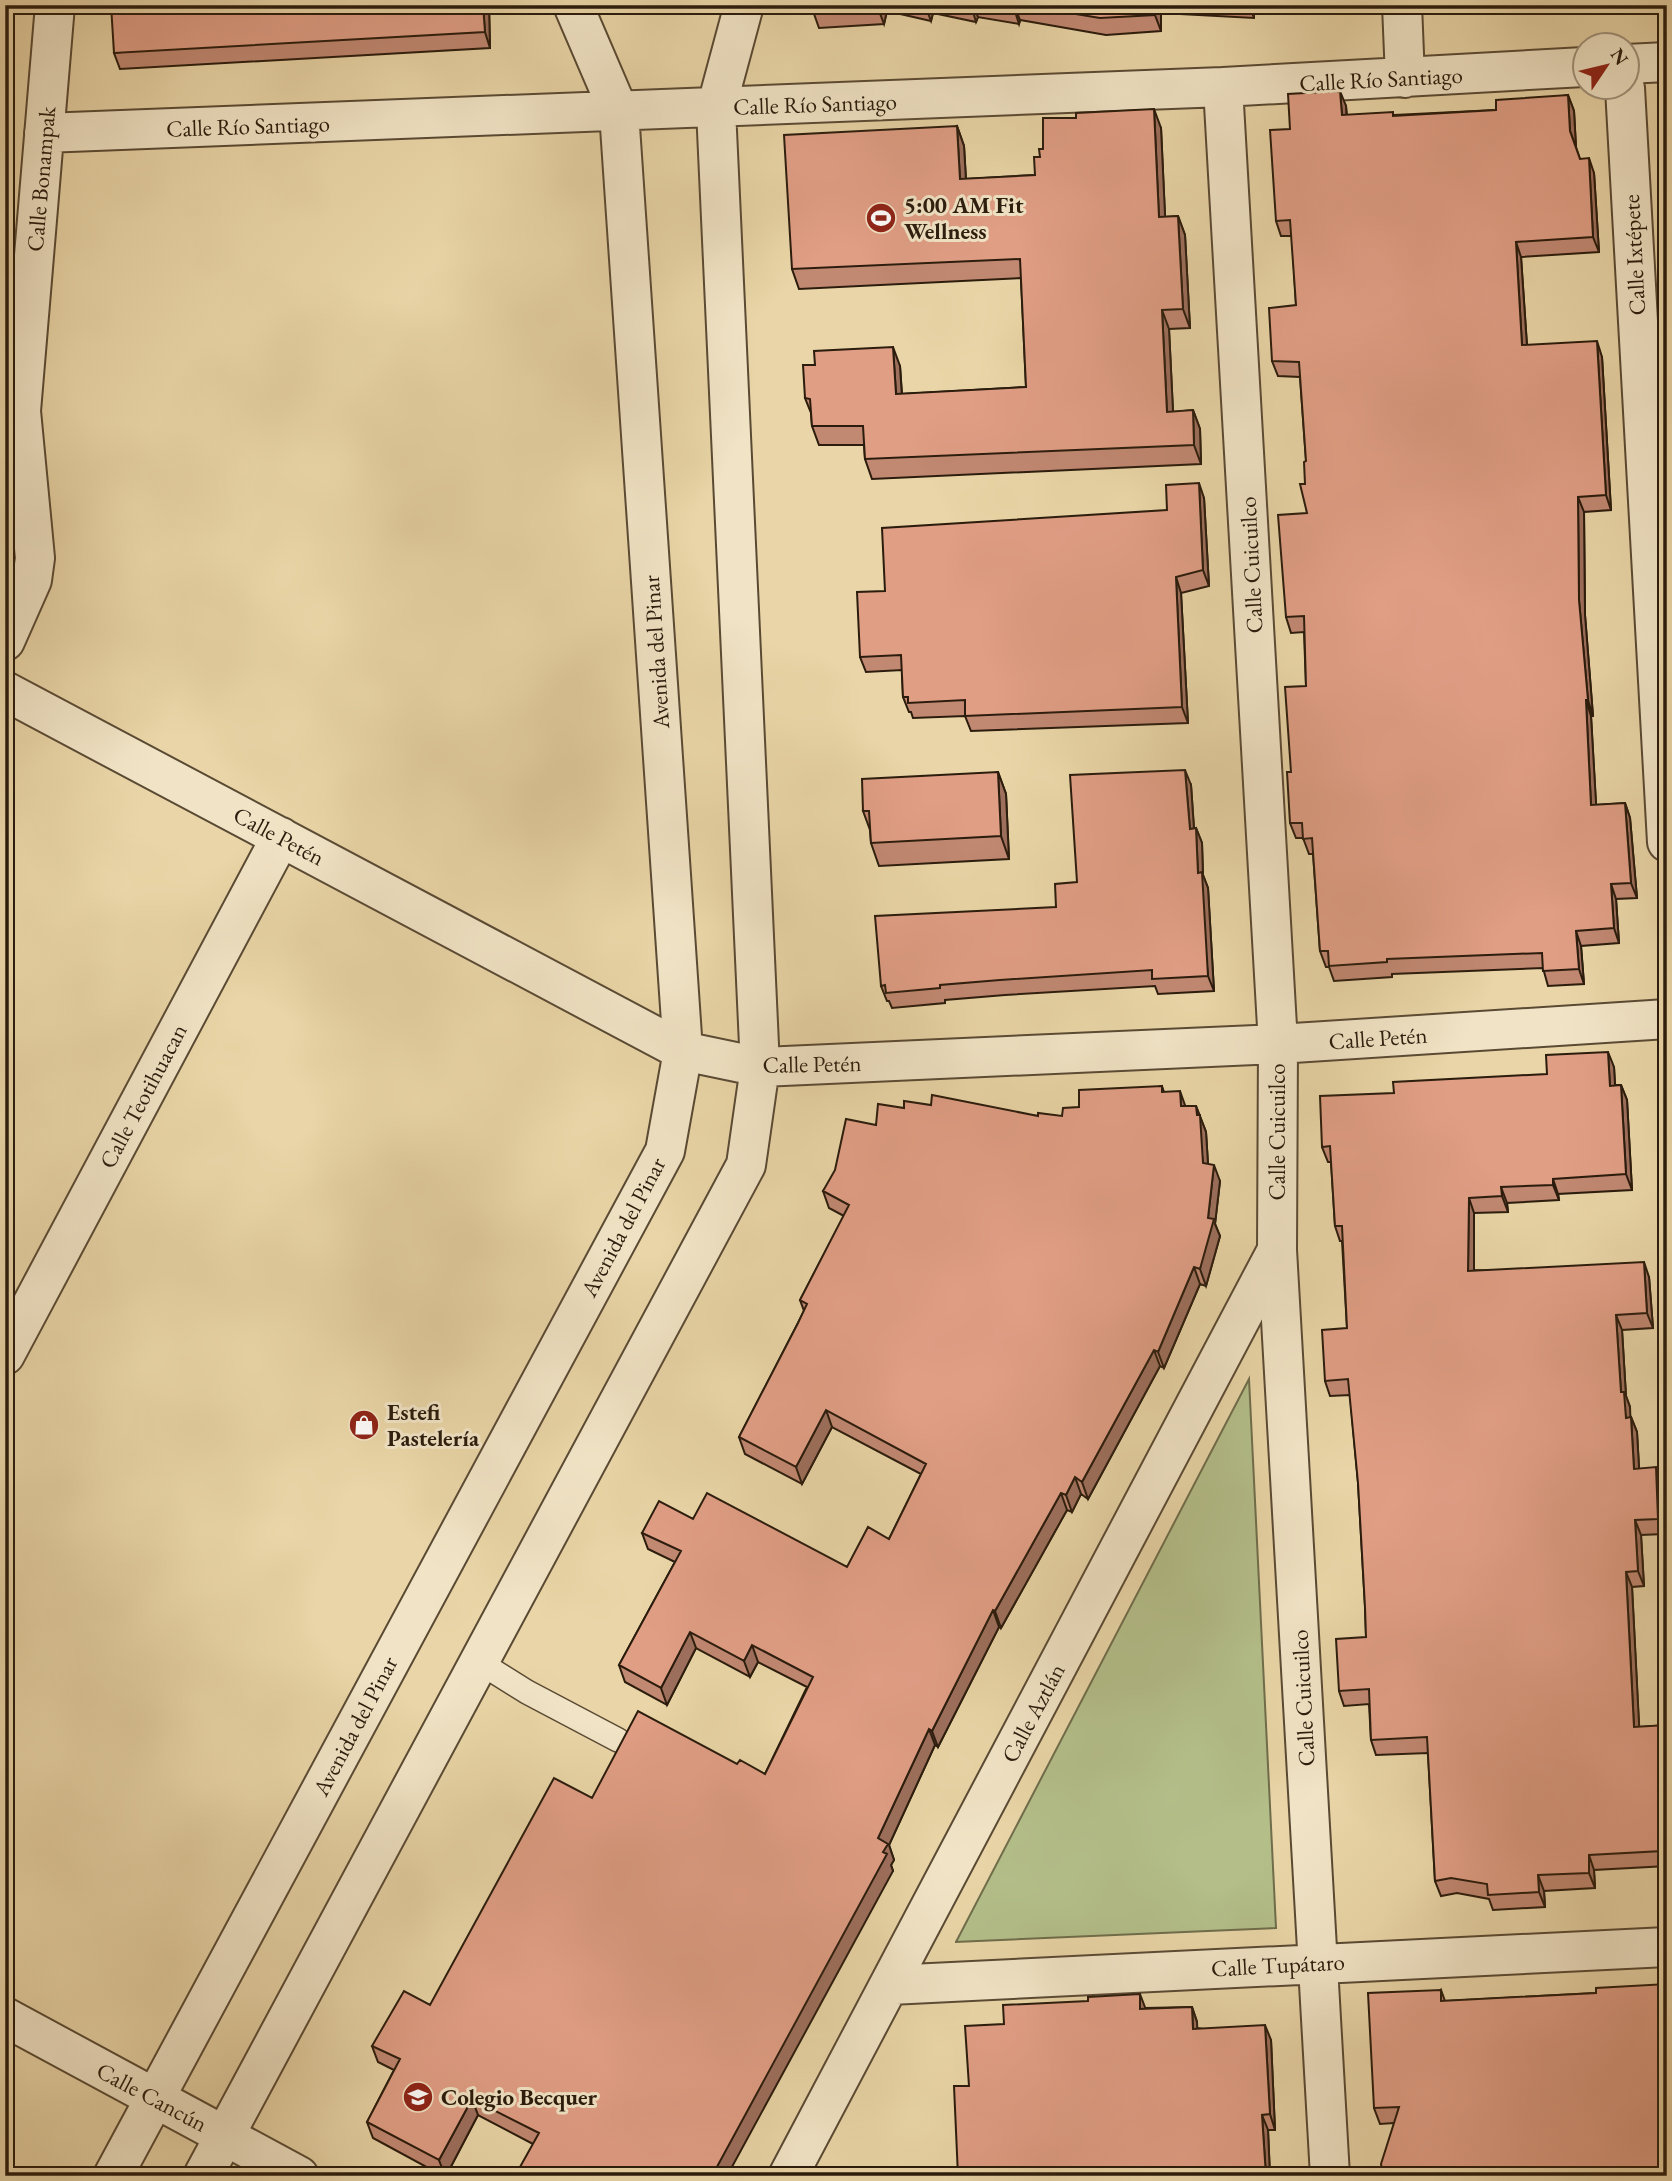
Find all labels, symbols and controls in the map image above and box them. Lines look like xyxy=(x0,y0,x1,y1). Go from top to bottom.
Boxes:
north arrow xyxy=(1570,32,1640,102)
text: N xyxy=(1605,43,1635,71)
street label: Calle Río Santiago xyxy=(1299,60,1463,98)
street label: Calle Río Santiago xyxy=(733,86,897,122)
street label: Calle Bonampak xyxy=(20,104,62,253)
street label: Calle Río Santiago xyxy=(166,108,330,144)
place label: 5:00 AM Fit Wellness xyxy=(904,190,1024,246)
street label: Calle Ixtépete xyxy=(1616,194,1652,316)
sports icon: 5:00 AM Fit Wellness xyxy=(864,201,898,235)
street label: Calle Cuicuilco xyxy=(1232,496,1270,634)
street label: Avenida del Pinar xyxy=(636,574,676,731)
street label: Calle Petén xyxy=(228,800,330,872)
street label: Calle Teotihuacan xyxy=(92,1019,194,1173)
street label: Calle Petén xyxy=(1328,1020,1428,1056)
street label: Calle Petén xyxy=(762,1048,862,1080)
street label: Calle Cuicuilco xyxy=(1262,1063,1292,1201)
street label: Avenida del Pinar xyxy=(573,1152,673,1303)
place label: Estefi Pastelería xyxy=(387,1397,480,1453)
shop icon: Estefi Pastelería xyxy=(347,1408,381,1442)
street label: Calle Cuicuilco xyxy=(1284,1629,1322,1767)
street label: Avenida del Pinar xyxy=(305,1651,405,1802)
street label: Calle Aztlán xyxy=(994,1658,1072,1768)
street label: Calle Tupátaro xyxy=(1210,1947,1346,1983)
street label: Calle Cancún xyxy=(91,2055,213,2139)
school or university icon: Colegio Becquer xyxy=(401,2080,435,2114)
place label: Colegio Becquer xyxy=(441,2082,598,2112)

